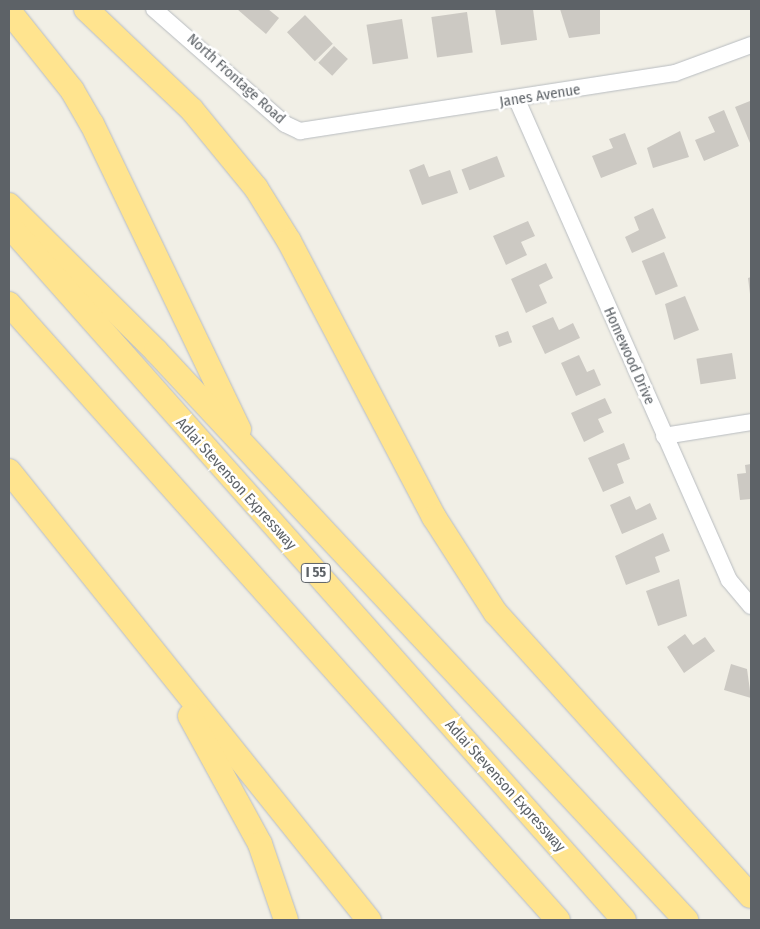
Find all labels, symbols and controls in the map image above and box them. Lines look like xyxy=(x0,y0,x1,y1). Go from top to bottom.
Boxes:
street label: North Frontage Road xyxy=(183,30,289,128)
street label: Janes Avenue xyxy=(498,81,582,111)
street label: Homewood Drive xyxy=(599,304,659,408)
street label: Adlai Stevenson Expressway xyxy=(172,414,300,554)
road number: I 55 xyxy=(300,562,332,584)
street label: Adlai Stevenson Expressway xyxy=(441,716,569,856)

